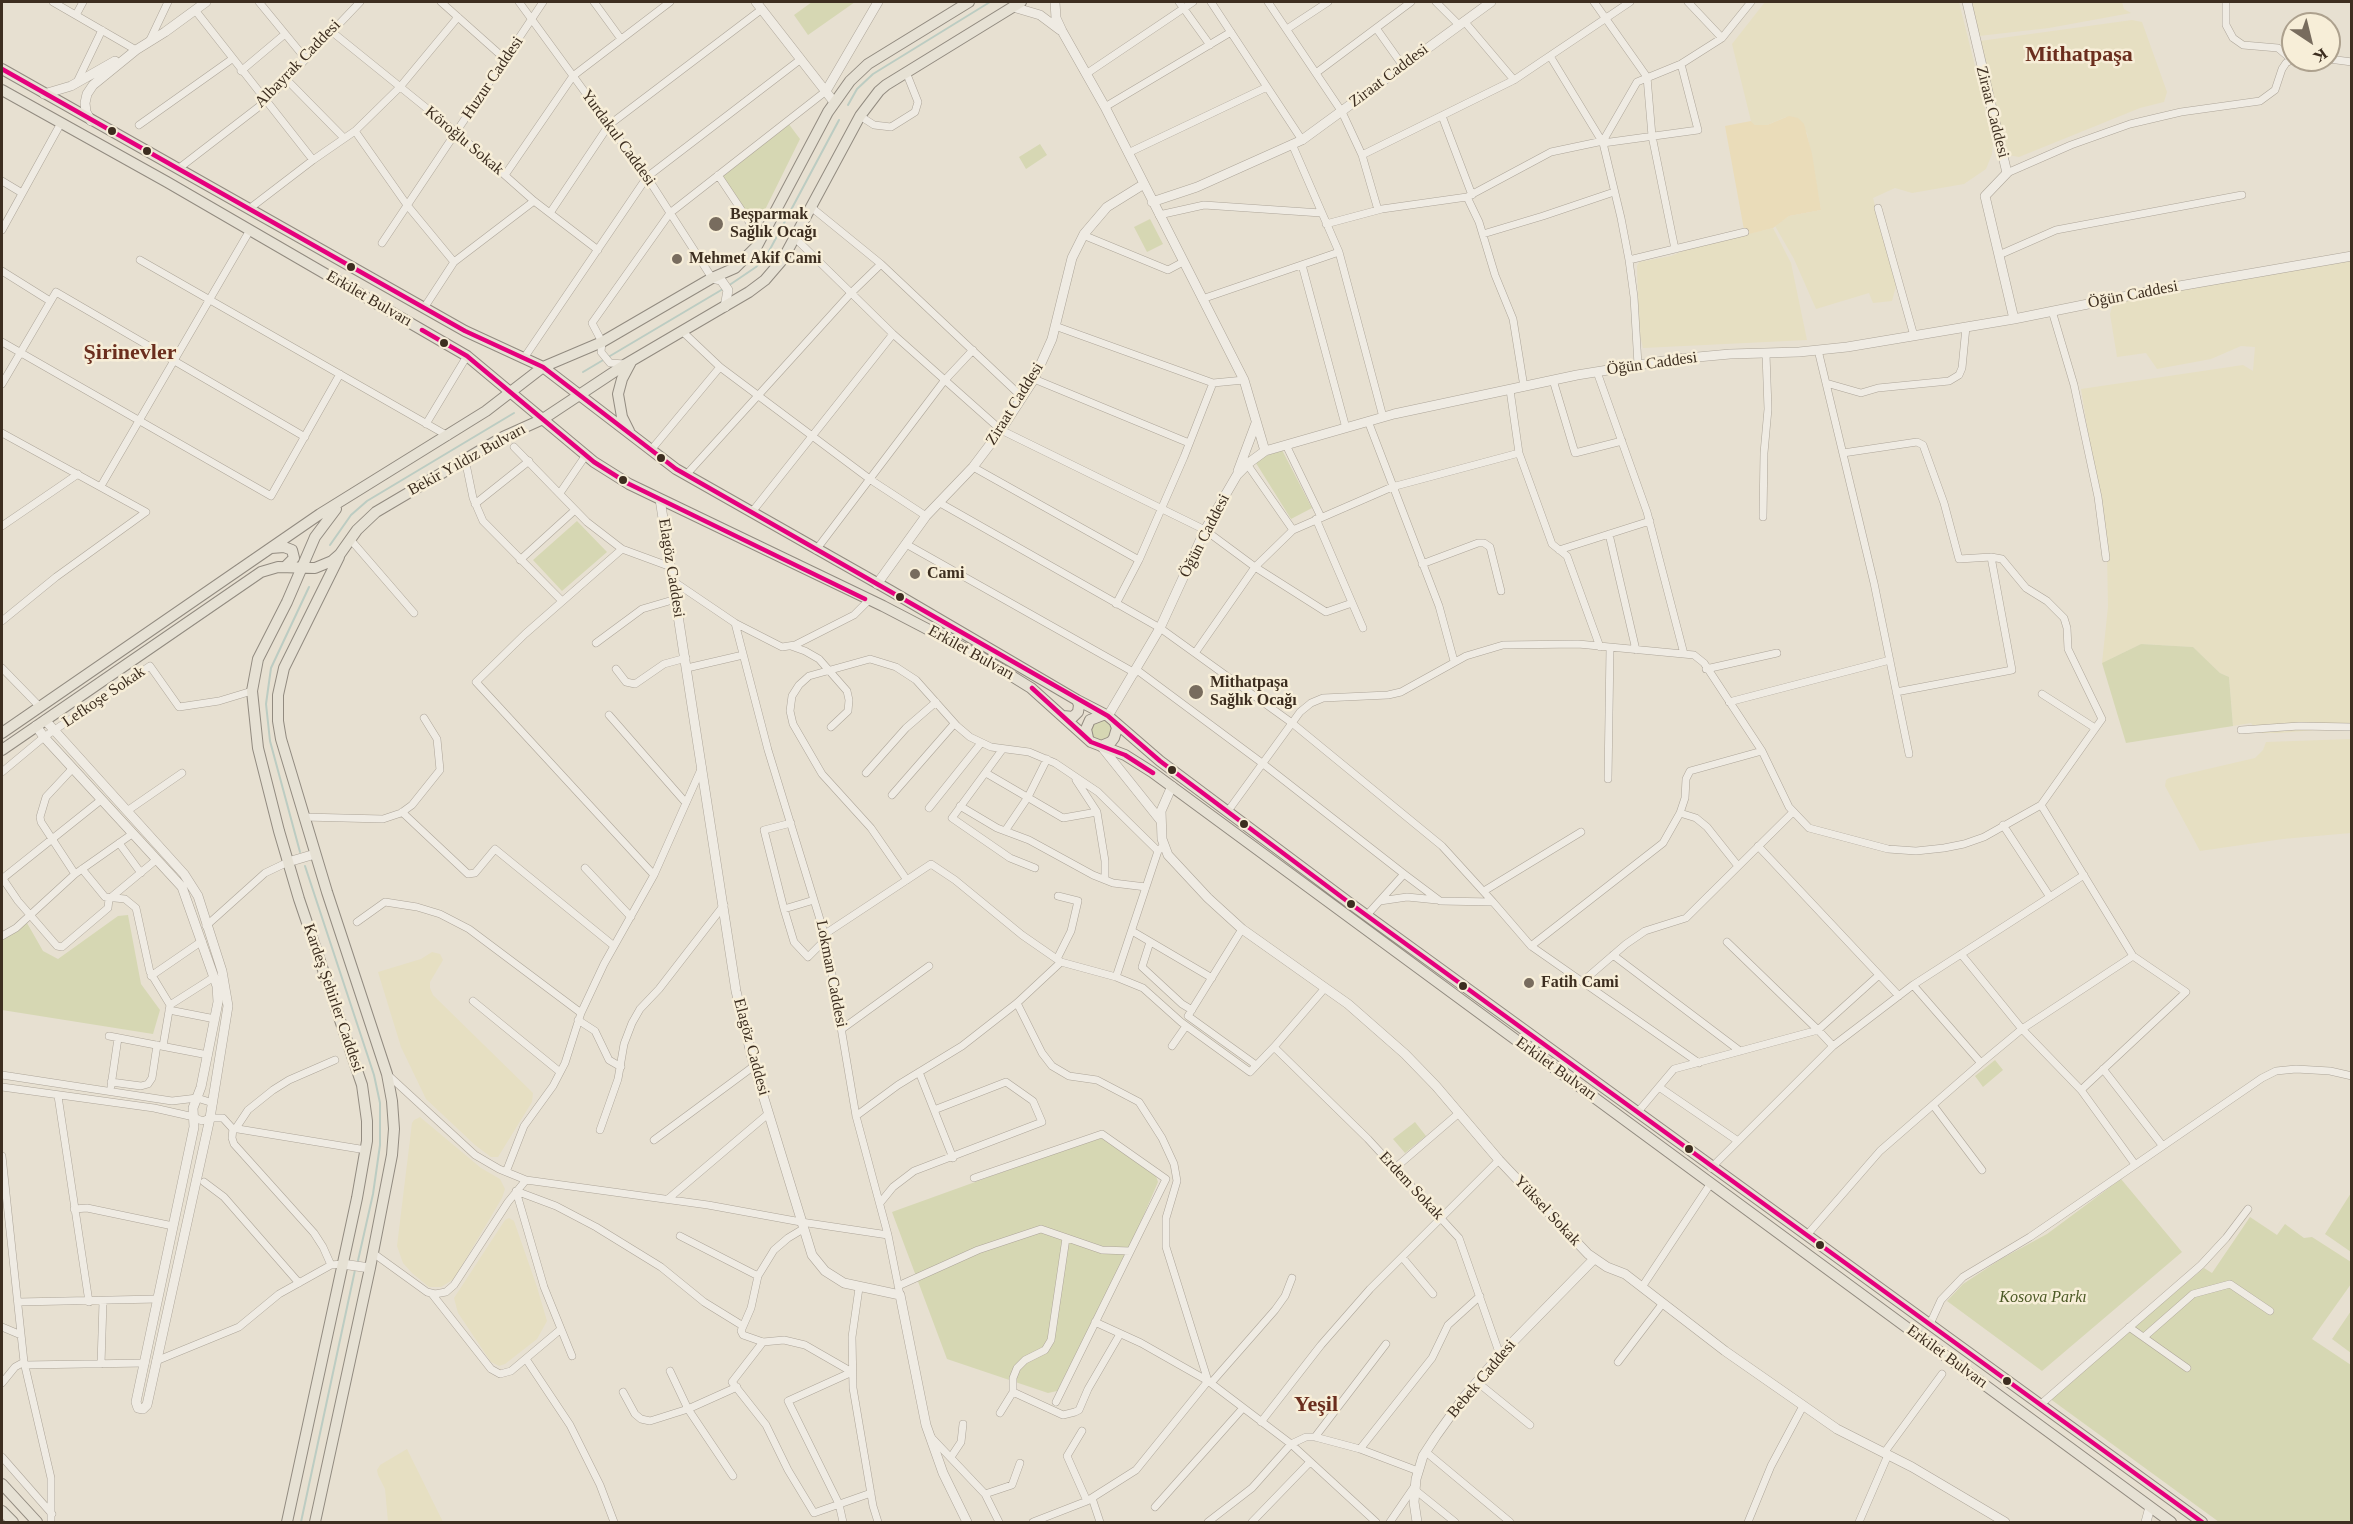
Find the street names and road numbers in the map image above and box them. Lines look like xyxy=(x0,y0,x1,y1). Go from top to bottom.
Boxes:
street label: Albayrak Caddesi xyxy=(251,16,345,112)
street label: Huzur Caddesi xyxy=(458,33,528,123)
street label: Ziraat Caddesi xyxy=(1346,40,1432,112)
street label: Ziraat Caddesi xyxy=(1971,64,2013,160)
street label: Yurdakul Caddesi xyxy=(577,86,659,190)
street label: Köroğlu Sokak xyxy=(421,102,507,180)
street label: Erkilet Bulvarı xyxy=(323,267,415,331)
street label: Öğün Caddesi xyxy=(2086,277,2180,313)
street label: Öğün Caddesi xyxy=(1606,348,1698,380)
street label: Ziraat Caddesi xyxy=(982,359,1048,449)
street label: Bekir Yıldız Bulvarı xyxy=(405,420,529,500)
street label: Öğün Caddesi xyxy=(1176,491,1234,581)
street label: Elagöz Caddesi xyxy=(654,517,688,619)
street label: Erkilet Bulvarı xyxy=(925,621,1017,685)
street label: Lefkoşe Sokak xyxy=(59,662,149,732)
street label: Lokman Caddesi xyxy=(811,919,851,1029)
street label: Kardeş Şehirler Caddesi xyxy=(299,921,367,1075)
street label: Elagöz Caddesi xyxy=(729,996,773,1098)
street label: Erkilet Bulvarı xyxy=(1512,1033,1600,1105)
street label: Erdem Sokak xyxy=(1374,1148,1448,1224)
street label: Yüksel Sokak xyxy=(1510,1172,1584,1250)
street label: Erkilet Bulvarı xyxy=(1903,1321,1991,1393)
street label: Bebek Caddesi xyxy=(1444,1336,1520,1422)

